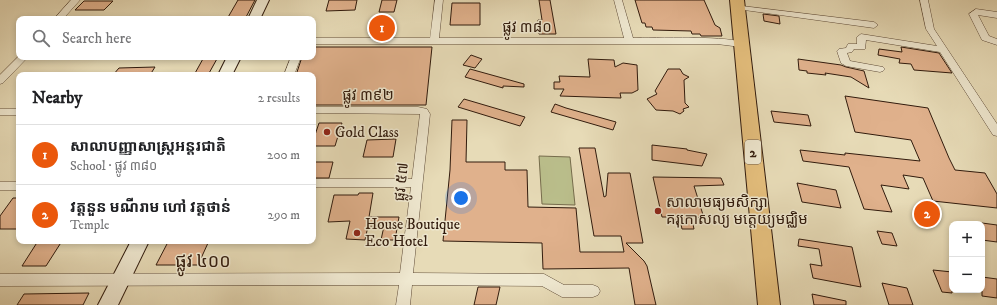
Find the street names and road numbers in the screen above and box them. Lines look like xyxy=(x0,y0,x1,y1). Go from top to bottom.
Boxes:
street label: ផ្លូវ ៣៨០ xyxy=(502,18,552,40)
street label: ផ្លូវ ៣៩២ xyxy=(342,86,394,108)
road number: 2 xyxy=(745,140,761,164)
street label: ផ្លូវ ៥៧ xyxy=(390,162,416,203)
street label: ផ្លូវ ៤០០ xyxy=(175,251,231,277)

